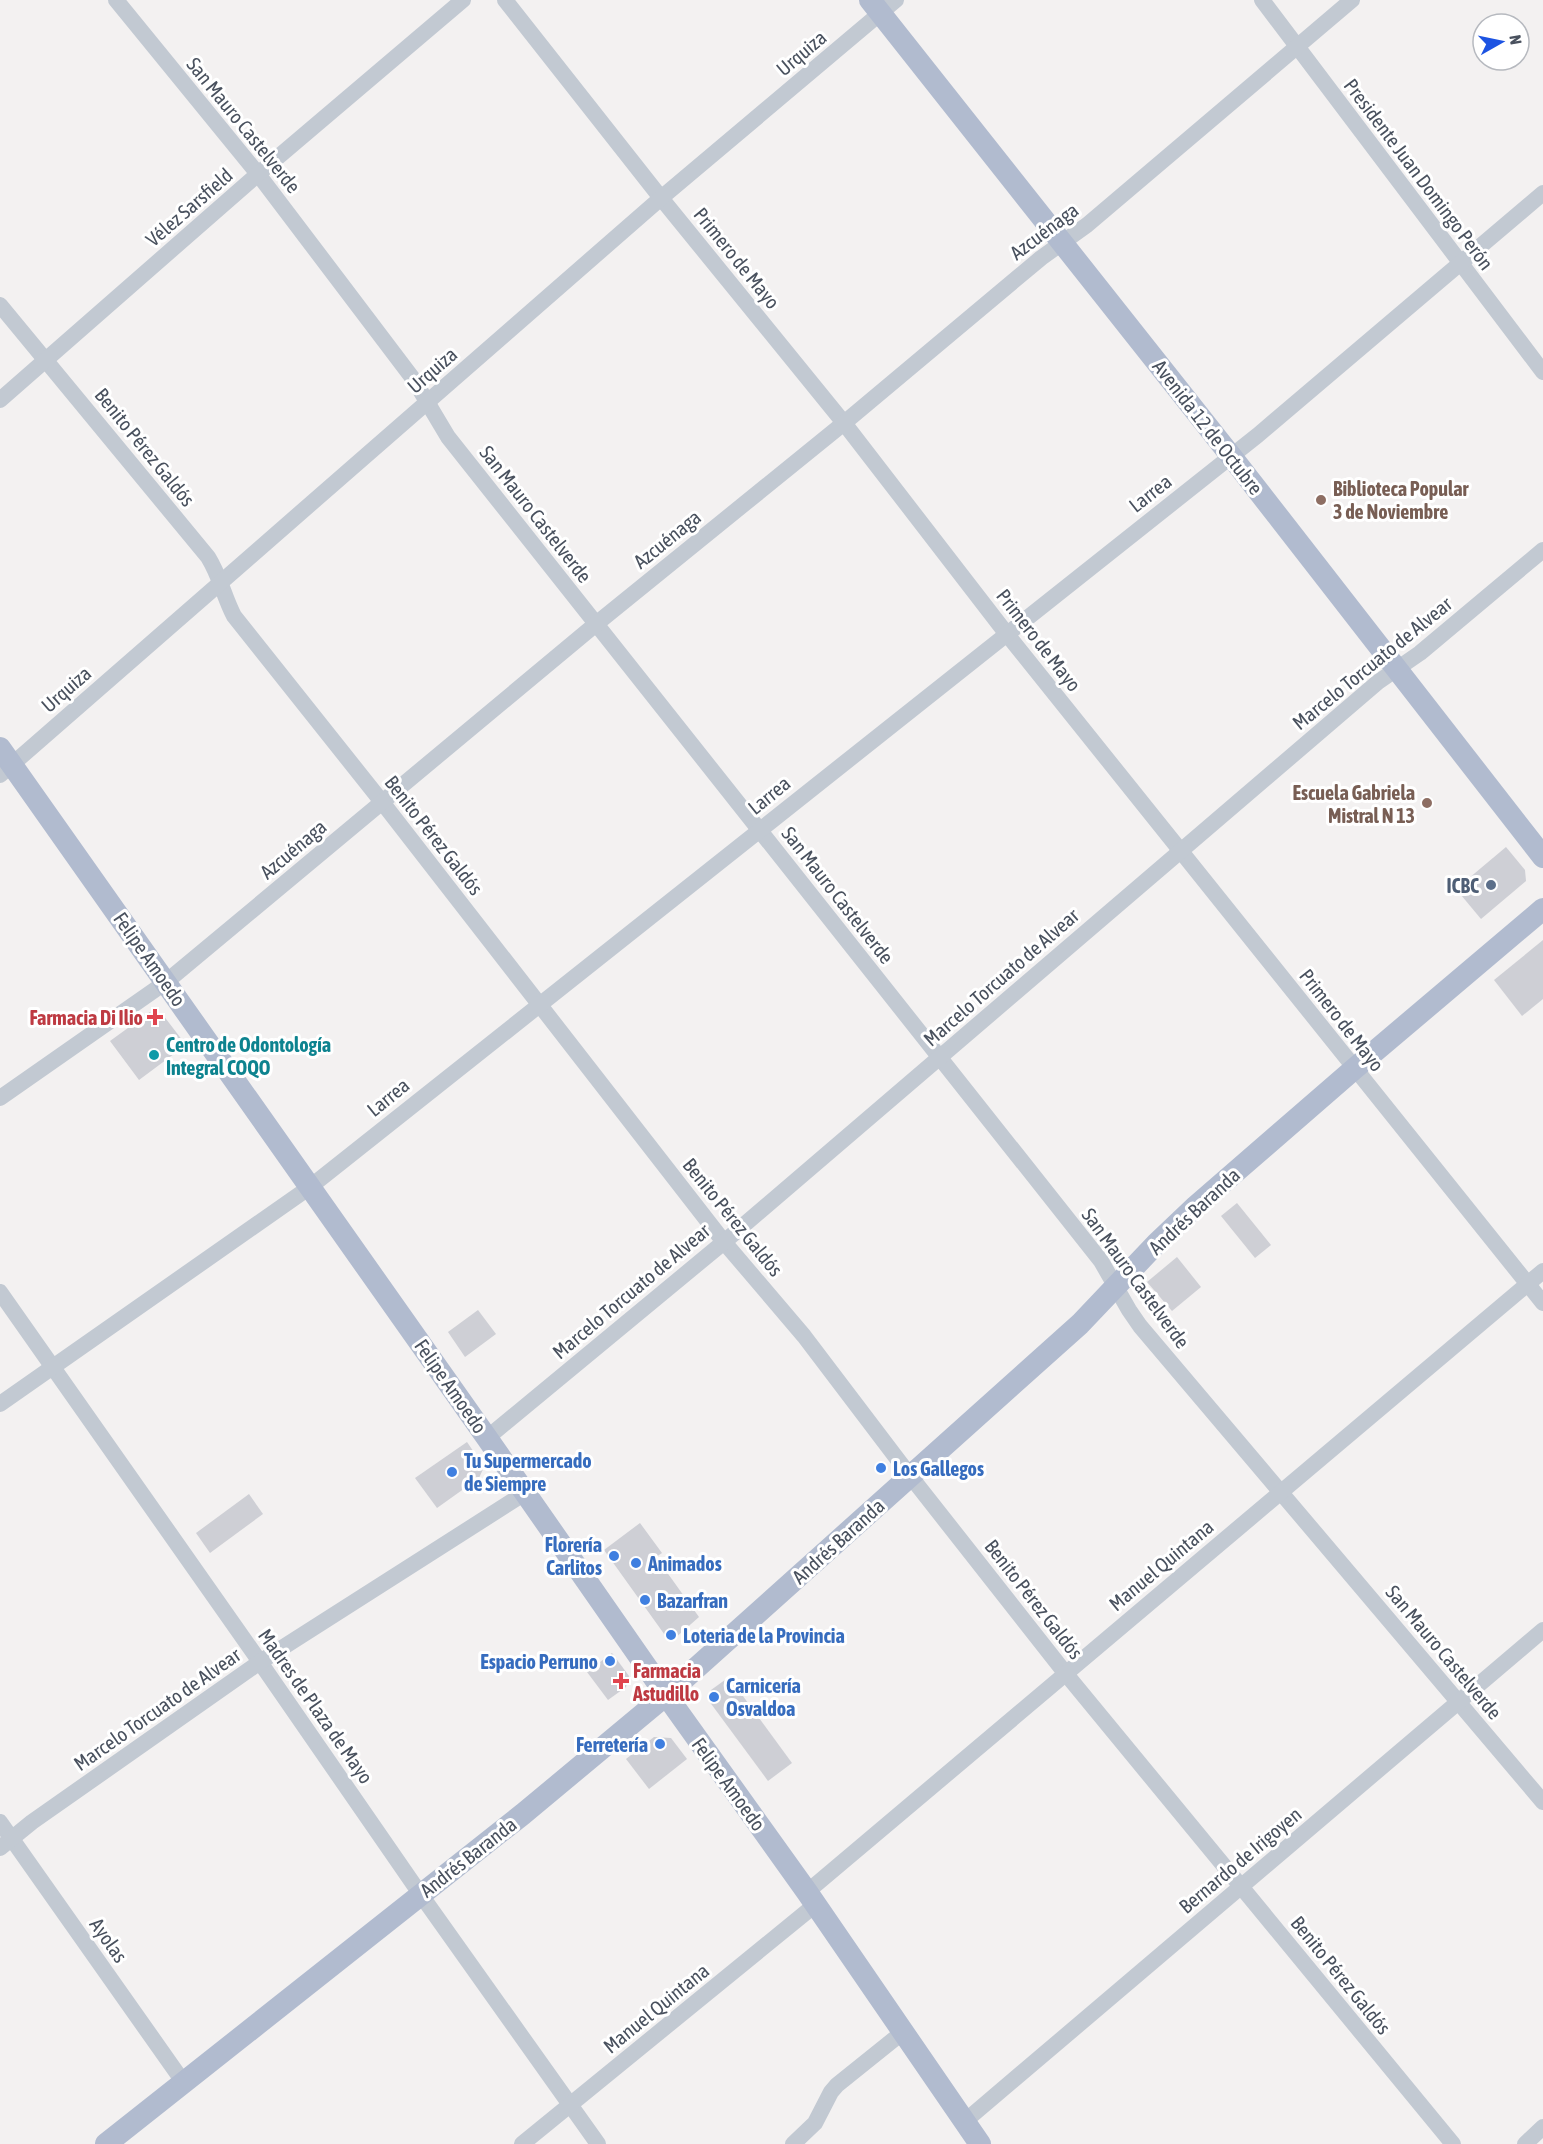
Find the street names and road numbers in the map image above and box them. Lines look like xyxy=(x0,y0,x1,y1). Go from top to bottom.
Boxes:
street label: Urquiza xyxy=(771,26,831,80)
street label: San Mauro Castelverde xyxy=(182,53,306,197)
street label: Presidente Juan Domingo Perón xyxy=(1340,74,1498,274)
street label: Vélez Sarsfield xyxy=(141,163,237,251)
street label: Azcuénaga xyxy=(1005,198,1083,264)
street label: Primero de Mayo xyxy=(689,203,785,313)
street label: Urquiza xyxy=(403,342,461,398)
street label: Avenida 12 de Octubre xyxy=(1148,355,1268,499)
street label: Benito Pérez Galdós xyxy=(90,383,200,511)
street label: San Mauro Castelverde xyxy=(475,441,597,587)
street label: Larrea xyxy=(1124,469,1176,517)
street label: Azcuénaga xyxy=(629,505,705,573)
street label: Primero de Mayo xyxy=(992,584,1086,696)
street label: Marcelo Torcuato de Alvear xyxy=(1288,591,1457,734)
street label: Urquiza xyxy=(37,661,95,717)
street label: Benito Pérez Galdós xyxy=(380,771,488,899)
street label: Larrea xyxy=(743,771,795,819)
street label: Azcuénaga xyxy=(255,815,331,883)
street label: San Mauro Castelverde xyxy=(777,822,899,968)
street label: Marcelo Torcuato de Alvear xyxy=(919,903,1084,1051)
street label: Felipe Amoedo xyxy=(109,908,191,1010)
street label: Primero de Mayo xyxy=(1295,964,1389,1076)
street label: Larrea xyxy=(362,1073,414,1121)
street label: Benito Pérez Galdós xyxy=(678,1153,788,1281)
street label: Andrés Baranda xyxy=(1144,1163,1244,1259)
street label: San Mauro Castelverde xyxy=(1078,1204,1194,1352)
street label: Marcelo Torcuato de Alvear xyxy=(548,1218,715,1363)
street label: Felipe Amoedo xyxy=(410,1335,492,1437)
street label: Andrés Baranda xyxy=(787,1494,889,1588)
street label: Manuel Quintana xyxy=(1104,1515,1218,1615)
street label: Benito Pérez Galdós xyxy=(980,1535,1088,1663)
street label: San Mauro Castelverde xyxy=(1381,1581,1507,1723)
street label: Madres de Plaza de Mayo xyxy=(254,1624,378,1788)
street label: Marcelo Torcuato de Alvear xyxy=(69,1642,246,1775)
street label: Felipe Amoedo xyxy=(688,1733,770,1835)
street label: Bernardo de Irigoyen xyxy=(1174,1802,1306,1918)
street label: Andrés Baranda xyxy=(415,1812,521,1902)
street label: Benito Pérez Galdós xyxy=(1286,1911,1396,2039)
street label: Ayolas xyxy=(86,1913,132,1967)
street label: Manuel Quintana xyxy=(599,1959,713,2057)

